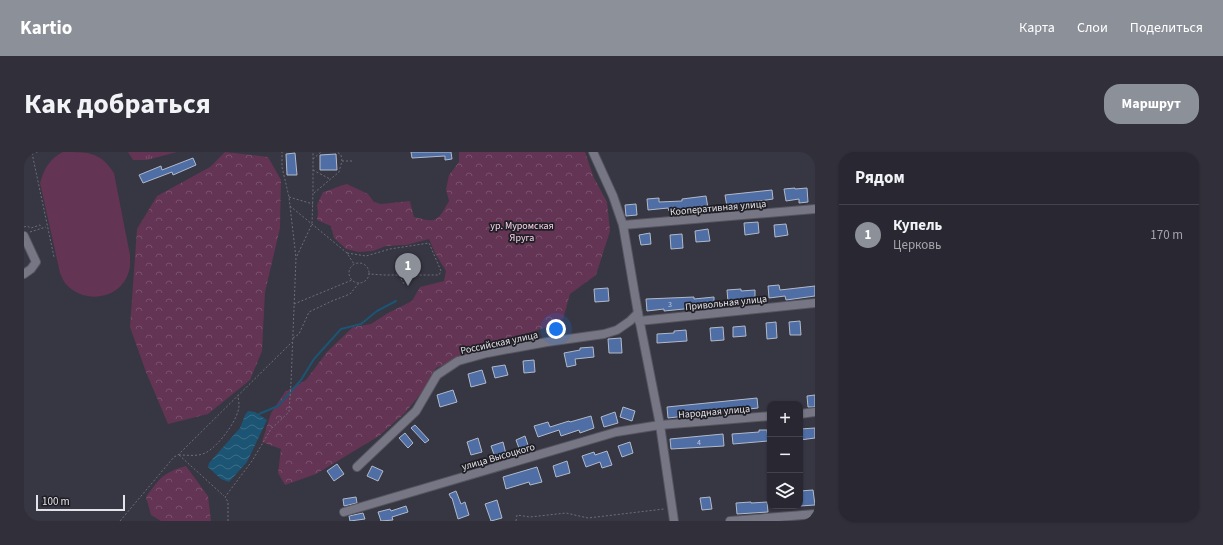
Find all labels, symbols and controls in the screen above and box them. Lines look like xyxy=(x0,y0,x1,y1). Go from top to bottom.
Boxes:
text: Kartio xyxy=(20,15,72,42)
text: Карта xyxy=(1019,18,1055,38)
text: Слои xyxy=(1077,18,1108,38)
text: Поделиться xyxy=(1130,18,1203,38)
text: Как добраться xyxy=(24,84,211,124)
button: Маршрут xyxy=(1104,84,1199,124)
text: Рядом xyxy=(855,166,905,190)
street label: Кооперативная улица xyxy=(669,197,767,219)
text: Купель xyxy=(893,215,942,236)
park label: ур. Муромская Яруга xyxy=(490,219,554,245)
text: 1 xyxy=(865,226,871,244)
text: 170 m xyxy=(1150,226,1183,244)
text: Церковь xyxy=(893,236,941,254)
pin: 1 xyxy=(395,253,421,286)
street label: Привольная улица xyxy=(684,292,768,314)
house number: 3 xyxy=(668,299,672,310)
your location xyxy=(546,319,566,339)
street label: Российская улица xyxy=(459,328,539,358)
map controls xyxy=(767,401,803,509)
button: + xyxy=(767,401,803,437)
street label: Народная улица xyxy=(678,402,751,422)
house number: 4 xyxy=(697,437,701,448)
button: − xyxy=(767,437,803,473)
street label: улица Высоцкого xyxy=(460,440,536,474)
button: layers xyxy=(767,473,803,509)
scale bar xyxy=(36,493,125,512)
text: 100 m xyxy=(42,494,70,509)

